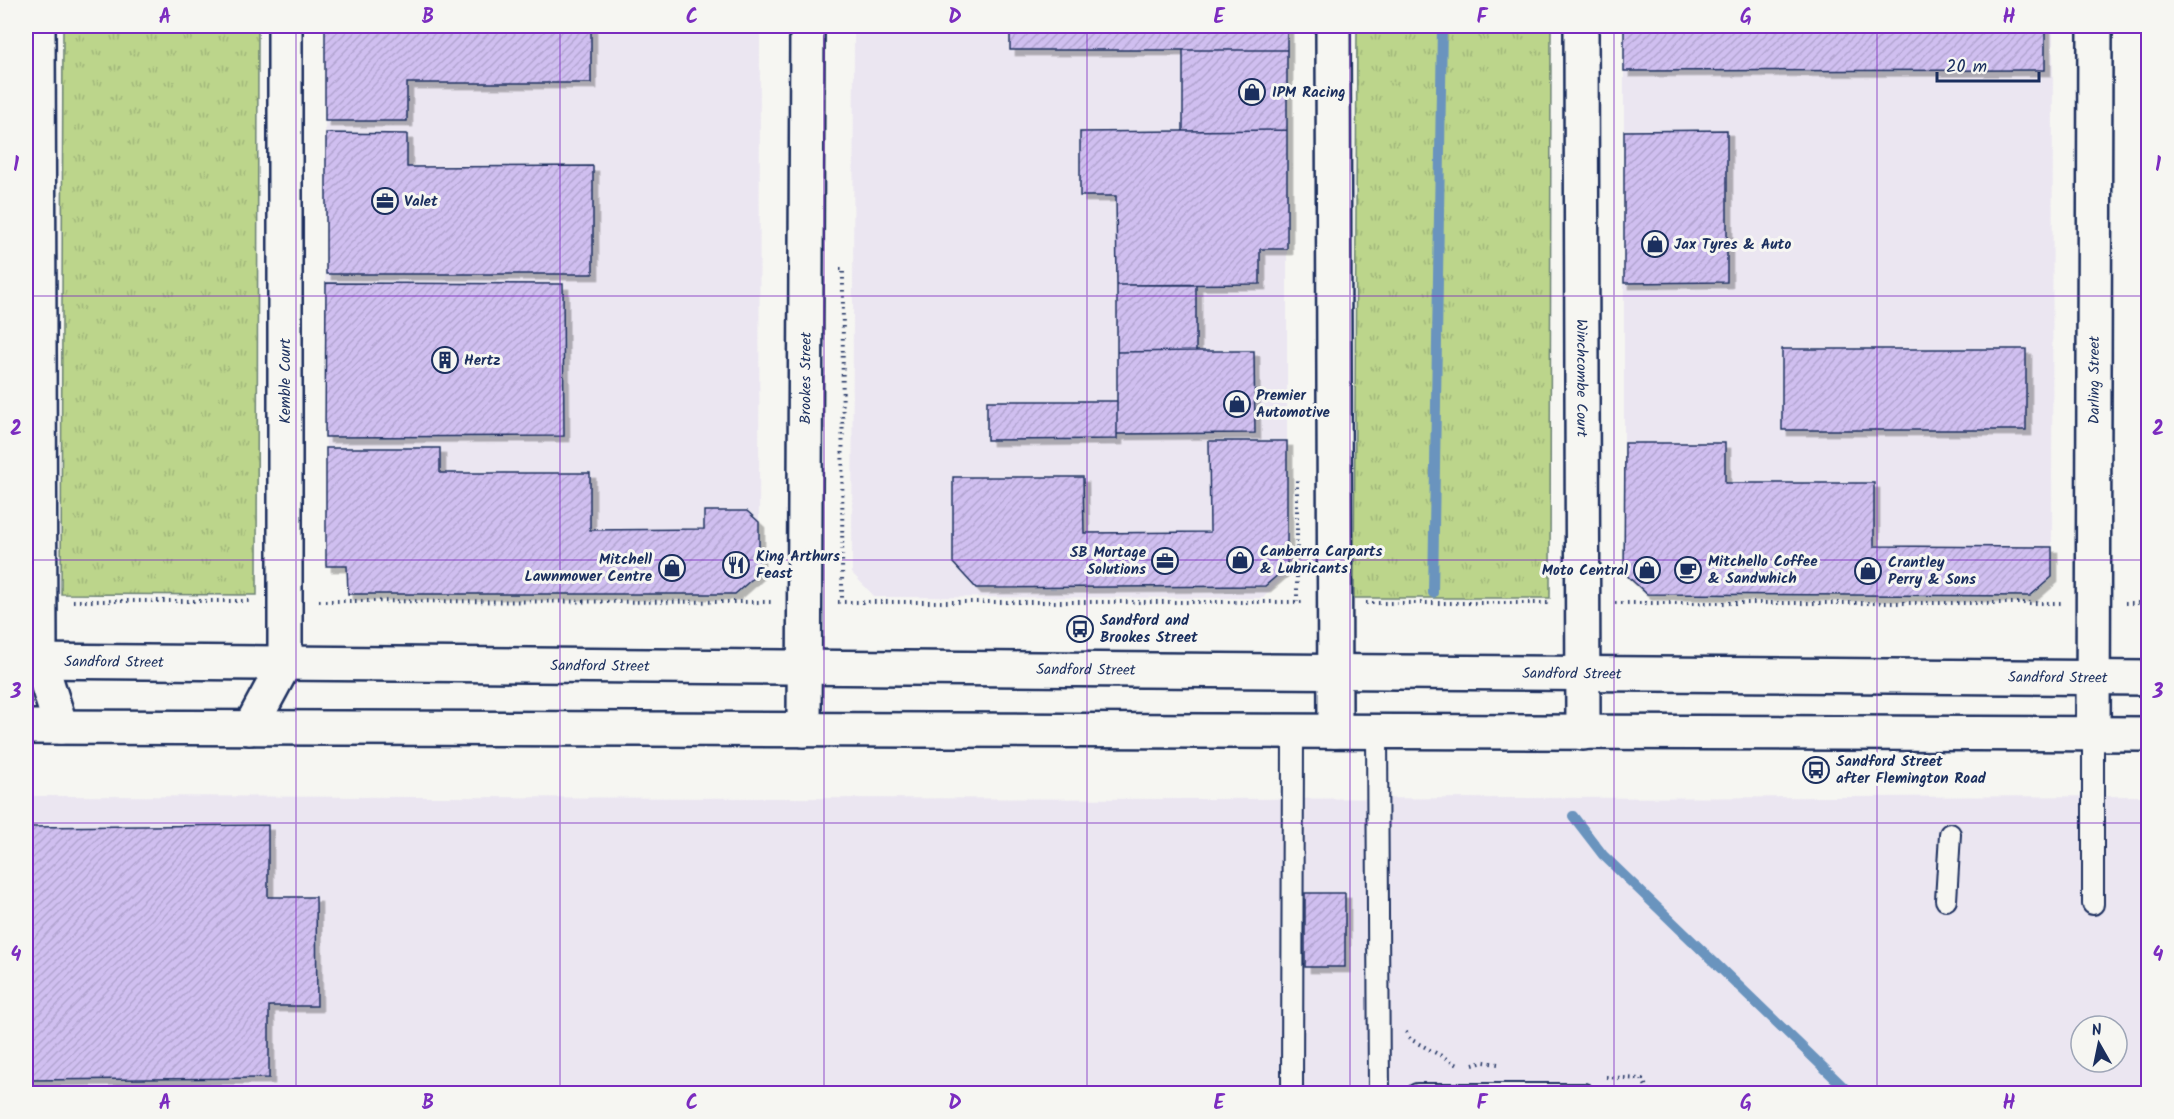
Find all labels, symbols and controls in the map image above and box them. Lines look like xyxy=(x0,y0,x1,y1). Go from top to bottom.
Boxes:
text: A xyxy=(159,2,171,34)
text: B xyxy=(422,2,434,34)
text: C xyxy=(686,2,698,34)
text: D xyxy=(948,2,962,34)
text: E xyxy=(1213,2,1225,34)
text: F xyxy=(1477,2,1489,34)
text: G xyxy=(1740,2,1752,34)
text: H xyxy=(2002,2,2016,34)
scale bar xyxy=(1937,45,2039,83)
text: 20 m xyxy=(1946,53,1987,82)
shop icon: IPM Racing xyxy=(1237,77,1267,107)
place label: IPM Racing xyxy=(1272,81,1345,105)
text: 1 xyxy=(13,150,19,182)
text: 1 xyxy=(2155,150,2161,182)
office icon: Valet xyxy=(370,186,400,216)
place label: Valet xyxy=(404,190,438,214)
shop icon: Jax Tyres & Auto xyxy=(1640,229,1670,259)
place label: Jax Tyres & Auto xyxy=(1674,233,1791,257)
street label: Winchcombe Court xyxy=(1569,319,1593,437)
street label: Brookes Street xyxy=(794,332,819,424)
street label: Darling Street xyxy=(2083,336,2107,424)
street label: Kemble Court xyxy=(274,338,298,424)
building icon: Hertz xyxy=(430,345,460,375)
place label: Hertz xyxy=(464,349,500,373)
place label: Premier Automotive xyxy=(1256,384,1330,425)
shop icon: Premier Automotive xyxy=(1222,389,1252,419)
text: 2 xyxy=(10,414,22,446)
text: 2 xyxy=(2152,414,2164,446)
place label: Canberra Carparts & Lubricants xyxy=(1260,540,1383,581)
place label: SB Mortage Solutions xyxy=(1070,541,1147,582)
place label: King Arthurs Feast xyxy=(756,545,840,586)
shop icon: Canberra Carparts & Lubricants xyxy=(1225,545,1255,575)
office icon: SB Mortage Solutions xyxy=(1150,546,1180,576)
place label: Mitchell Lawnmower Centre xyxy=(524,548,653,589)
restaurant icon: King Arthurs Feast xyxy=(721,550,751,580)
place label: Mitchello Coffee & Sandwhich xyxy=(1708,550,1818,591)
place label: Crantley Perry & Sons xyxy=(1888,551,1976,592)
shop icon: Mitchell Lawnmower Centre xyxy=(657,553,687,583)
shop icon: Moto Central xyxy=(1632,555,1662,585)
cafe icon: Mitchello Coffee & Sandwhich xyxy=(1673,555,1703,585)
shop icon: Crantley Perry & Sons xyxy=(1853,556,1883,586)
place label: Moto Central xyxy=(1542,559,1628,583)
place label: Sandford and Brookes Street xyxy=(1100,609,1198,650)
bus stop icon: Sandford and Brookes Street xyxy=(1065,614,1095,644)
street label: Sandford Street xyxy=(64,650,164,675)
street label: Sandford Street xyxy=(550,654,650,679)
street label: Sandford Street xyxy=(1036,658,1136,683)
street label: Sandford Street xyxy=(1522,662,1622,687)
street label: Sandford Street xyxy=(2008,666,2108,691)
text: 3 xyxy=(10,677,22,709)
text: 3 xyxy=(2152,677,2164,709)
place label: Sandford Street after Flemington Road xyxy=(1836,750,1987,791)
bus stop icon: Sandford Street after Flemington Road xyxy=(1801,755,1831,785)
text: 4 xyxy=(11,940,22,972)
text: 4 xyxy=(2153,940,2164,972)
north arrow xyxy=(2069,1014,2129,1074)
text: N xyxy=(2090,1018,2104,1044)
text: A xyxy=(159,1088,171,1119)
text: B xyxy=(422,1088,434,1119)
text: C xyxy=(686,1088,698,1119)
text: D xyxy=(948,1088,962,1119)
text: E xyxy=(1213,1088,1225,1119)
text: F xyxy=(1477,1088,1489,1119)
text: G xyxy=(1740,1088,1752,1119)
text: H xyxy=(2002,1088,2016,1119)

